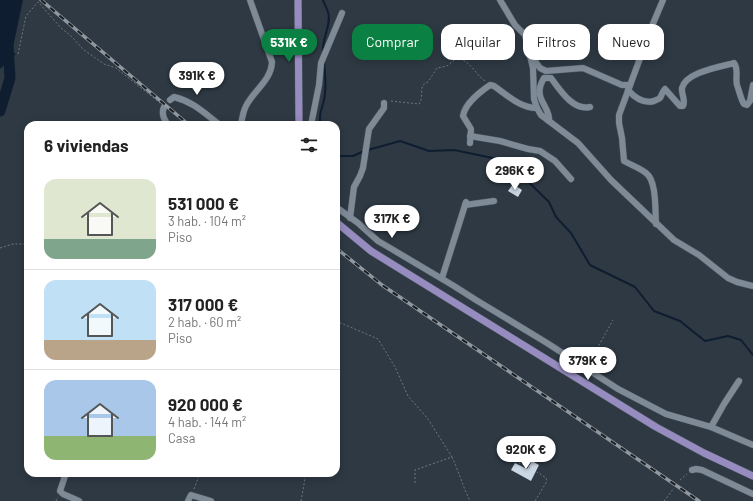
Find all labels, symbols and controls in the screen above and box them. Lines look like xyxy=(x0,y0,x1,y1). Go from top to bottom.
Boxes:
chip: Comprar xyxy=(352,24,433,60)
chip: Alquilar xyxy=(441,24,515,60)
chip: Filtros xyxy=(523,24,590,60)
chip: Nuevo xyxy=(598,24,664,60)
pin: 531K € xyxy=(256,29,322,63)
text: 531K € xyxy=(270,34,308,50)
pin: 391K € xyxy=(164,62,230,96)
text: 391K € xyxy=(178,67,216,83)
icon: filters xyxy=(298,134,320,156)
text: 6 viviendas xyxy=(44,135,129,155)
pin: 296K € xyxy=(482,157,548,191)
text: 296K € xyxy=(495,162,535,178)
text: 531 000 € xyxy=(168,193,239,213)
icon: home xyxy=(76,195,124,243)
pin: 317K € xyxy=(359,205,425,239)
text: 317K € xyxy=(373,210,411,226)
text: 3 hab. · 104 m² xyxy=(168,213,246,229)
text: Piso xyxy=(168,229,192,245)
text: 317 000 € xyxy=(168,294,238,314)
icon: home xyxy=(76,296,124,344)
text: 2 hab. · 60 m² xyxy=(168,314,241,330)
text: Piso xyxy=(168,330,192,346)
pin: 379K € xyxy=(555,347,621,381)
text: 379K € xyxy=(568,352,608,368)
text: 920 000 € xyxy=(168,394,243,414)
icon: home xyxy=(76,396,124,444)
text: 4 hab. · 144 m² xyxy=(168,414,246,430)
text: Casa xyxy=(168,430,195,446)
pin: 920K € xyxy=(493,436,559,470)
text: 920K € xyxy=(506,441,546,457)

